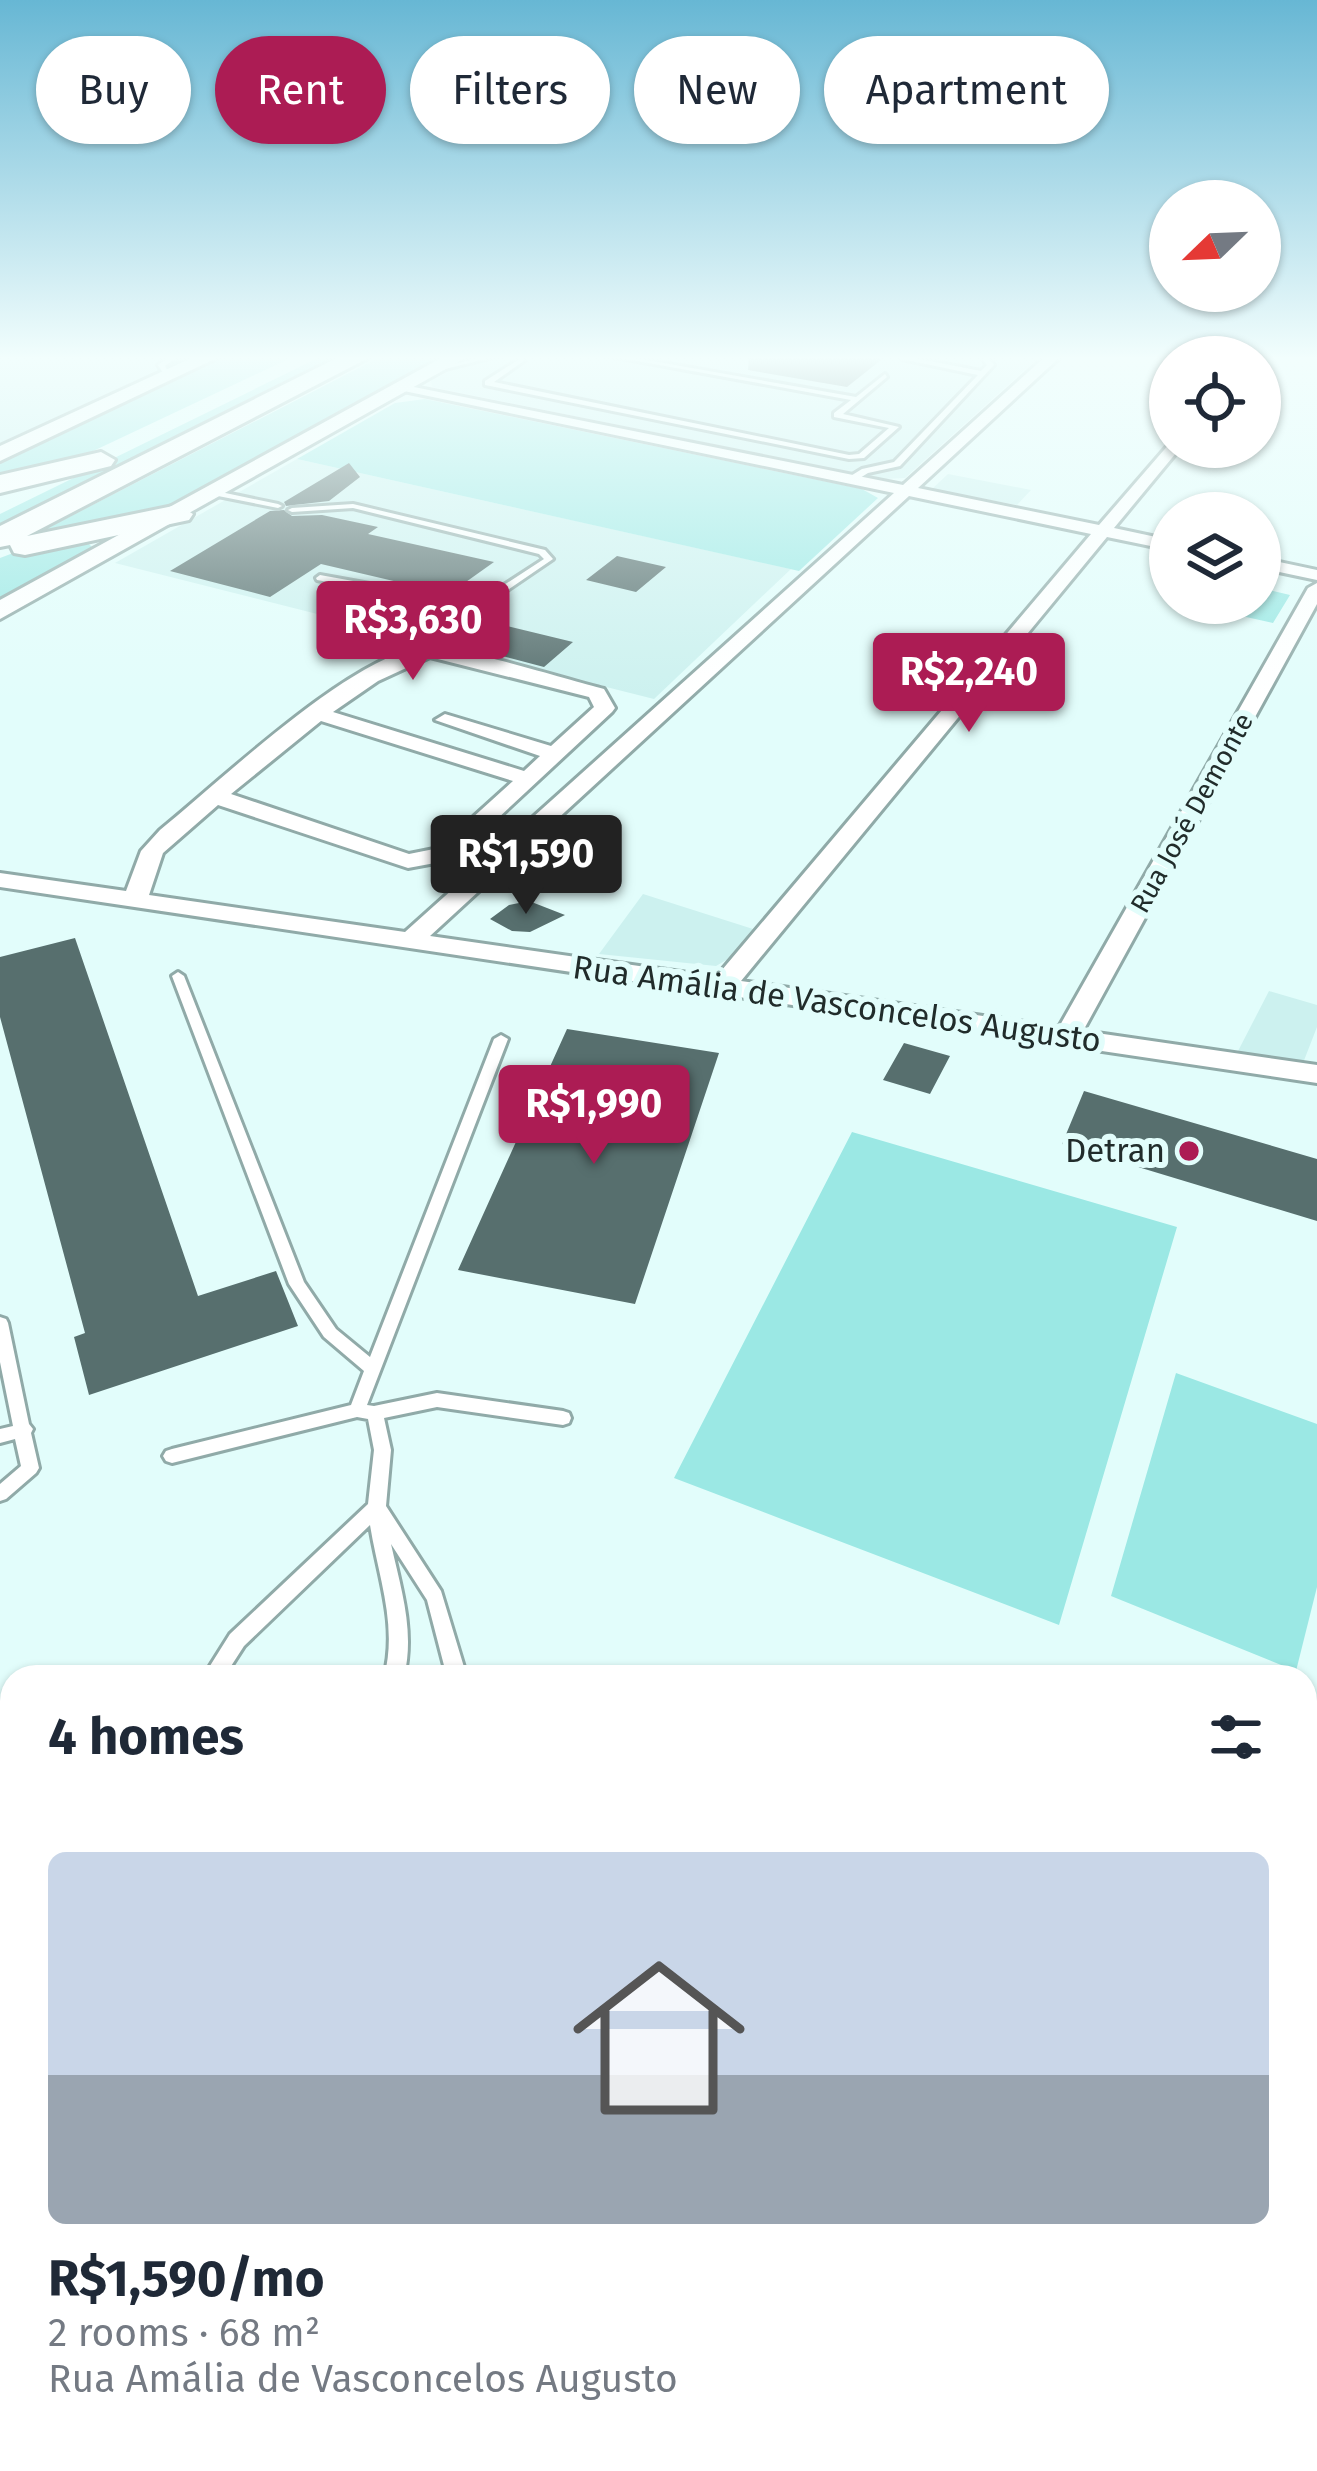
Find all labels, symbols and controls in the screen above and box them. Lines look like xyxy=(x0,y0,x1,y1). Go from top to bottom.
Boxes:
chip: Buy xyxy=(36,36,191,144)
chip: Rent xyxy=(215,36,386,144)
chip: Filters xyxy=(410,36,610,144)
chip: New xyxy=(634,36,800,144)
chip: Apartment xyxy=(824,36,1109,144)
north arrow xyxy=(1149,180,1281,312)
map controls xyxy=(1149,180,1281,624)
button: locate xyxy=(1149,336,1281,468)
button: layers xyxy=(1149,492,1281,624)
pin: R$3,630 xyxy=(302,581,524,683)
text: R$3,630 xyxy=(343,597,483,643)
pin: R$2,240 xyxy=(858,633,1080,735)
text: R$2,240 xyxy=(900,649,1038,695)
street label: Rua José Demonte xyxy=(1124,708,1260,918)
pin: R$1,590 xyxy=(415,815,637,917)
text: R$1,590 xyxy=(458,831,594,877)
street label: Rua Amália de Vasconcelos Augusto xyxy=(570,947,1104,1061)
pin: R$1,990 xyxy=(483,1065,705,1167)
text: R$1,990 xyxy=(526,1081,662,1127)
place label: Detran xyxy=(1065,1131,1165,1171)
marker: Detran xyxy=(1176,1138,1202,1164)
icon: filters xyxy=(1203,1704,1269,1770)
text: 4 homes xyxy=(48,1706,244,1768)
icon: home xyxy=(551,1930,767,2146)
text: R$1,590/mo xyxy=(48,2248,324,2310)
text: 2 rooms · 68 m² xyxy=(48,2310,320,2356)
text: Rua Amália de Vasconcelos Augusto xyxy=(48,2356,678,2402)

